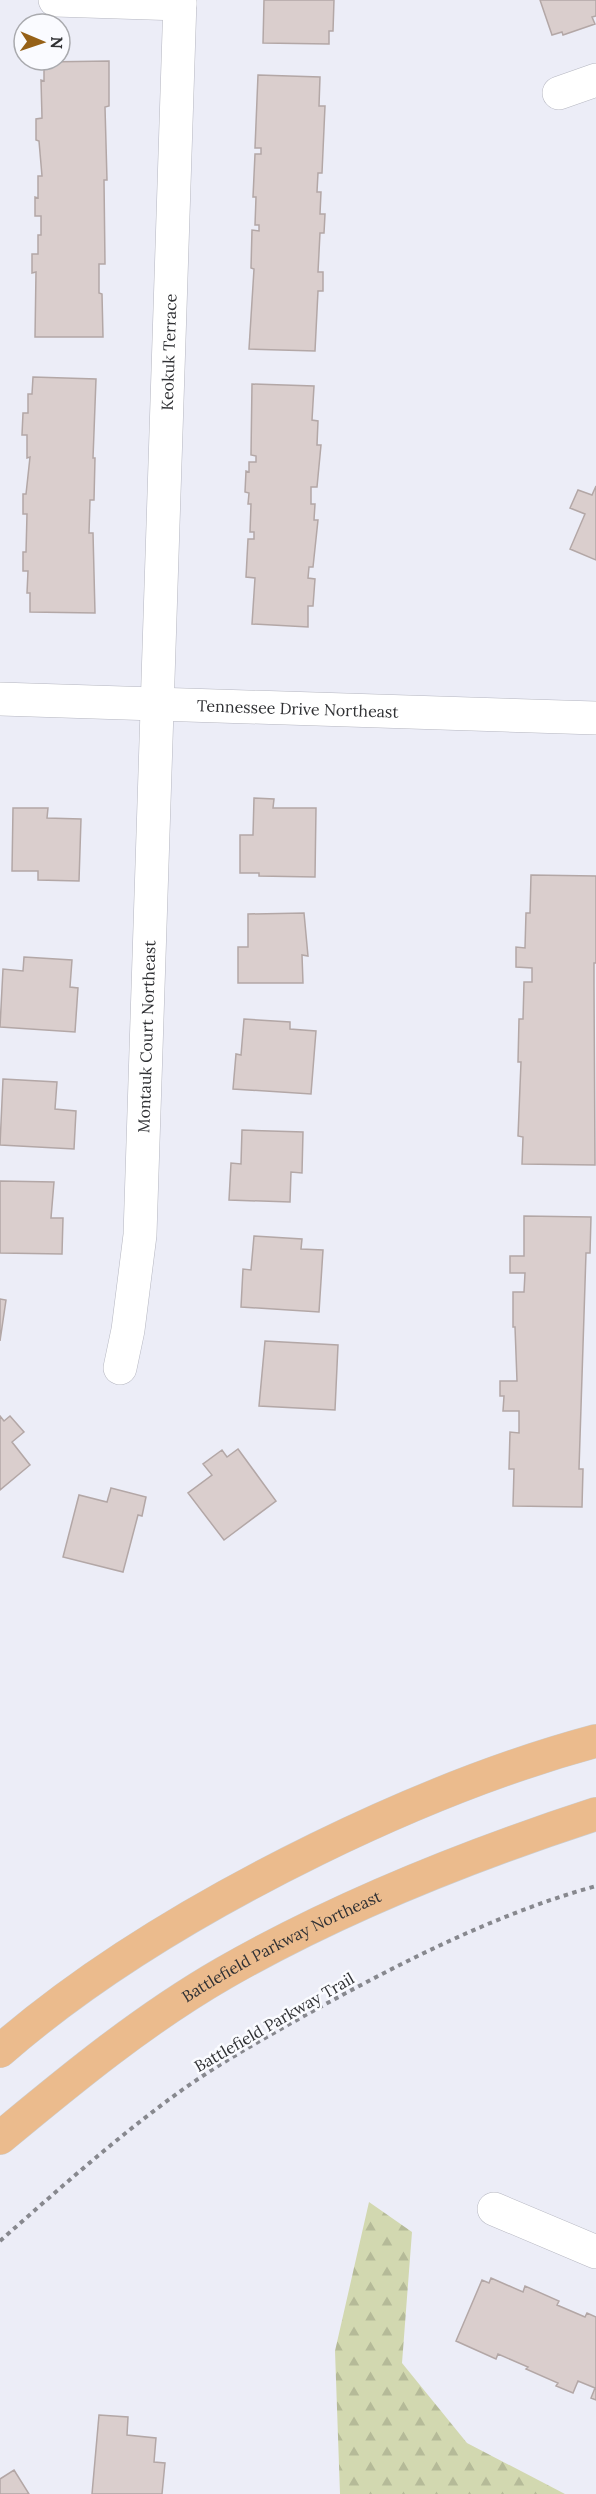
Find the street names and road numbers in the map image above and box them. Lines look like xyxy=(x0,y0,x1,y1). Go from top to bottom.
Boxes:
street label: Keokuk Terrace xyxy=(157,293,180,411)
street label: Tennessee Drive Northeast xyxy=(197,695,400,722)
street label: Montauk Court Northeast xyxy=(133,939,160,1133)
street label: Battlefield Parkway Northeast xyxy=(178,1886,385,2006)
street label: Battlefield Parkway Trail xyxy=(191,1968,357,2076)

